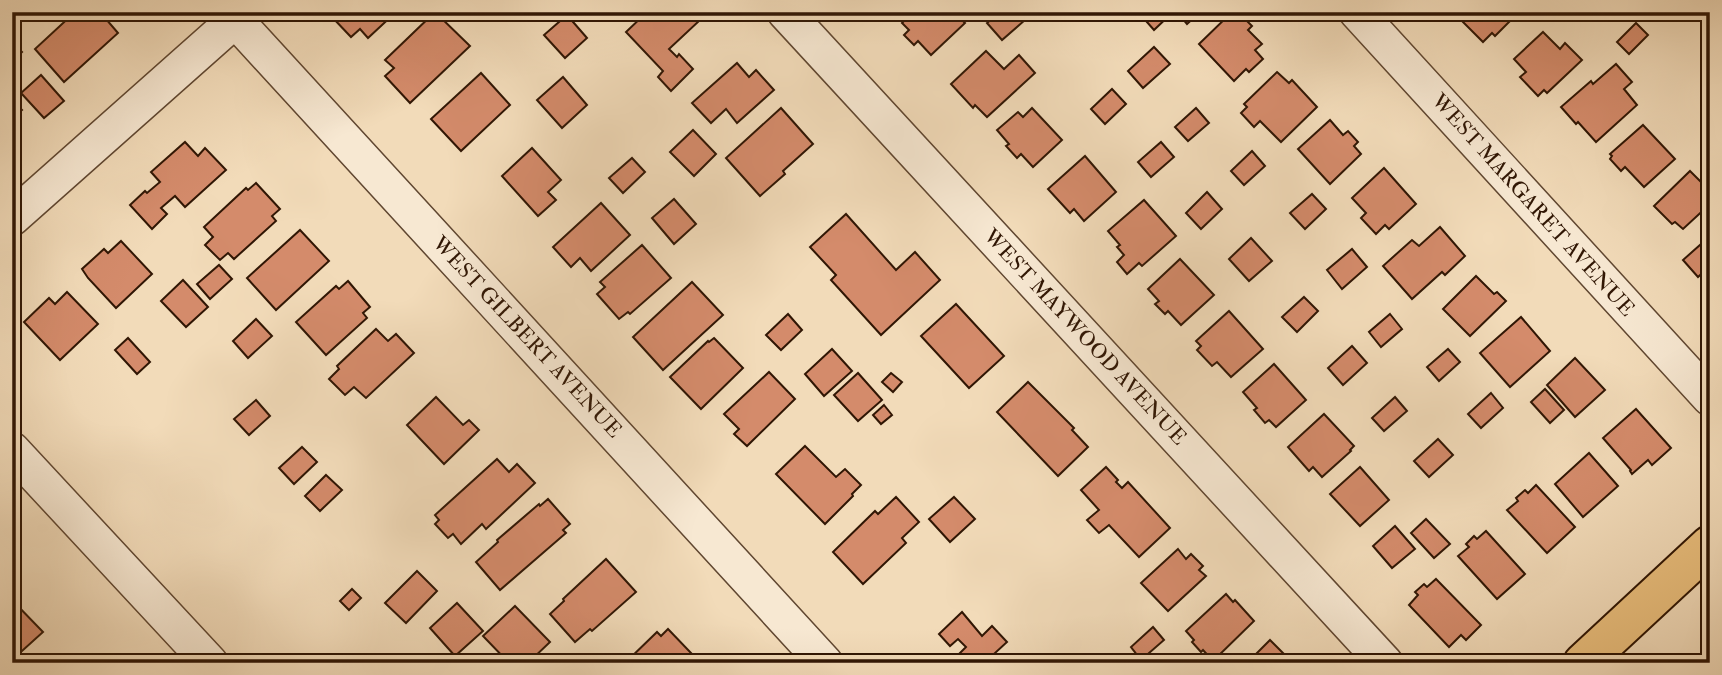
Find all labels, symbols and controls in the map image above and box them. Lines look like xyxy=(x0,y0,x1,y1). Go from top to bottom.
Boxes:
street label: WEST MARGARET AVENUE xyxy=(1425,87,1640,322)
street label: WEST MAYWOOD AVENUE xyxy=(977,222,1192,451)
street label: WEST GILBERT AVENUE xyxy=(426,230,628,444)

